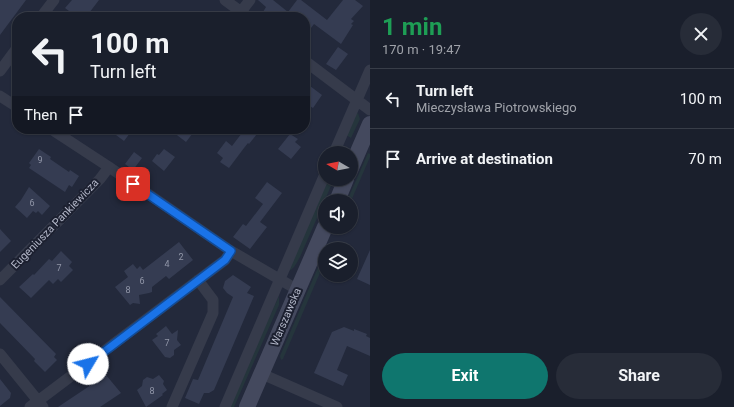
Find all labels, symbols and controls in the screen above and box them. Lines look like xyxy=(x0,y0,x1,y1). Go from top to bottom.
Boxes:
text: 1 min xyxy=(382,13,442,41)
button: close xyxy=(680,13,722,55)
text: 100 m xyxy=(90,27,169,60)
icon: left xyxy=(24,28,76,80)
text: 170 m · 19:47 xyxy=(382,42,461,57)
text: Turn left xyxy=(90,61,156,82)
text: Turn left xyxy=(416,82,473,100)
icon: left xyxy=(382,88,404,110)
text: 100 m xyxy=(680,90,722,108)
text: Mieczysława Piotrowskiego xyxy=(416,100,577,115)
icon: arrive xyxy=(65,104,87,126)
text: Then xyxy=(24,106,57,124)
north arrow xyxy=(318,146,358,186)
map controls xyxy=(318,146,358,282)
icon: arrive xyxy=(382,148,404,170)
text: Arrive at destination xyxy=(416,150,553,168)
text: 70 m xyxy=(688,150,722,168)
house number: 9 xyxy=(37,155,43,165)
pin xyxy=(116,167,150,201)
icon: arrive xyxy=(122,173,144,195)
street label: Eugeniusza Pankiewicza xyxy=(9,176,101,272)
button: sound xyxy=(318,194,358,234)
house number: 6 xyxy=(29,198,35,208)
button: layers xyxy=(318,242,358,282)
house number: 2 xyxy=(178,252,184,262)
house number: 4 xyxy=(164,259,170,269)
house number: 7 xyxy=(56,263,62,273)
house number: 6 xyxy=(139,276,145,286)
house number: 8 xyxy=(125,285,131,295)
street label: Warszawska xyxy=(268,286,304,348)
house number: 7 xyxy=(164,338,170,348)
position arrow xyxy=(67,343,109,385)
button: Exit xyxy=(382,353,548,399)
button: Share xyxy=(556,353,722,399)
house number: 8 xyxy=(149,386,155,396)

